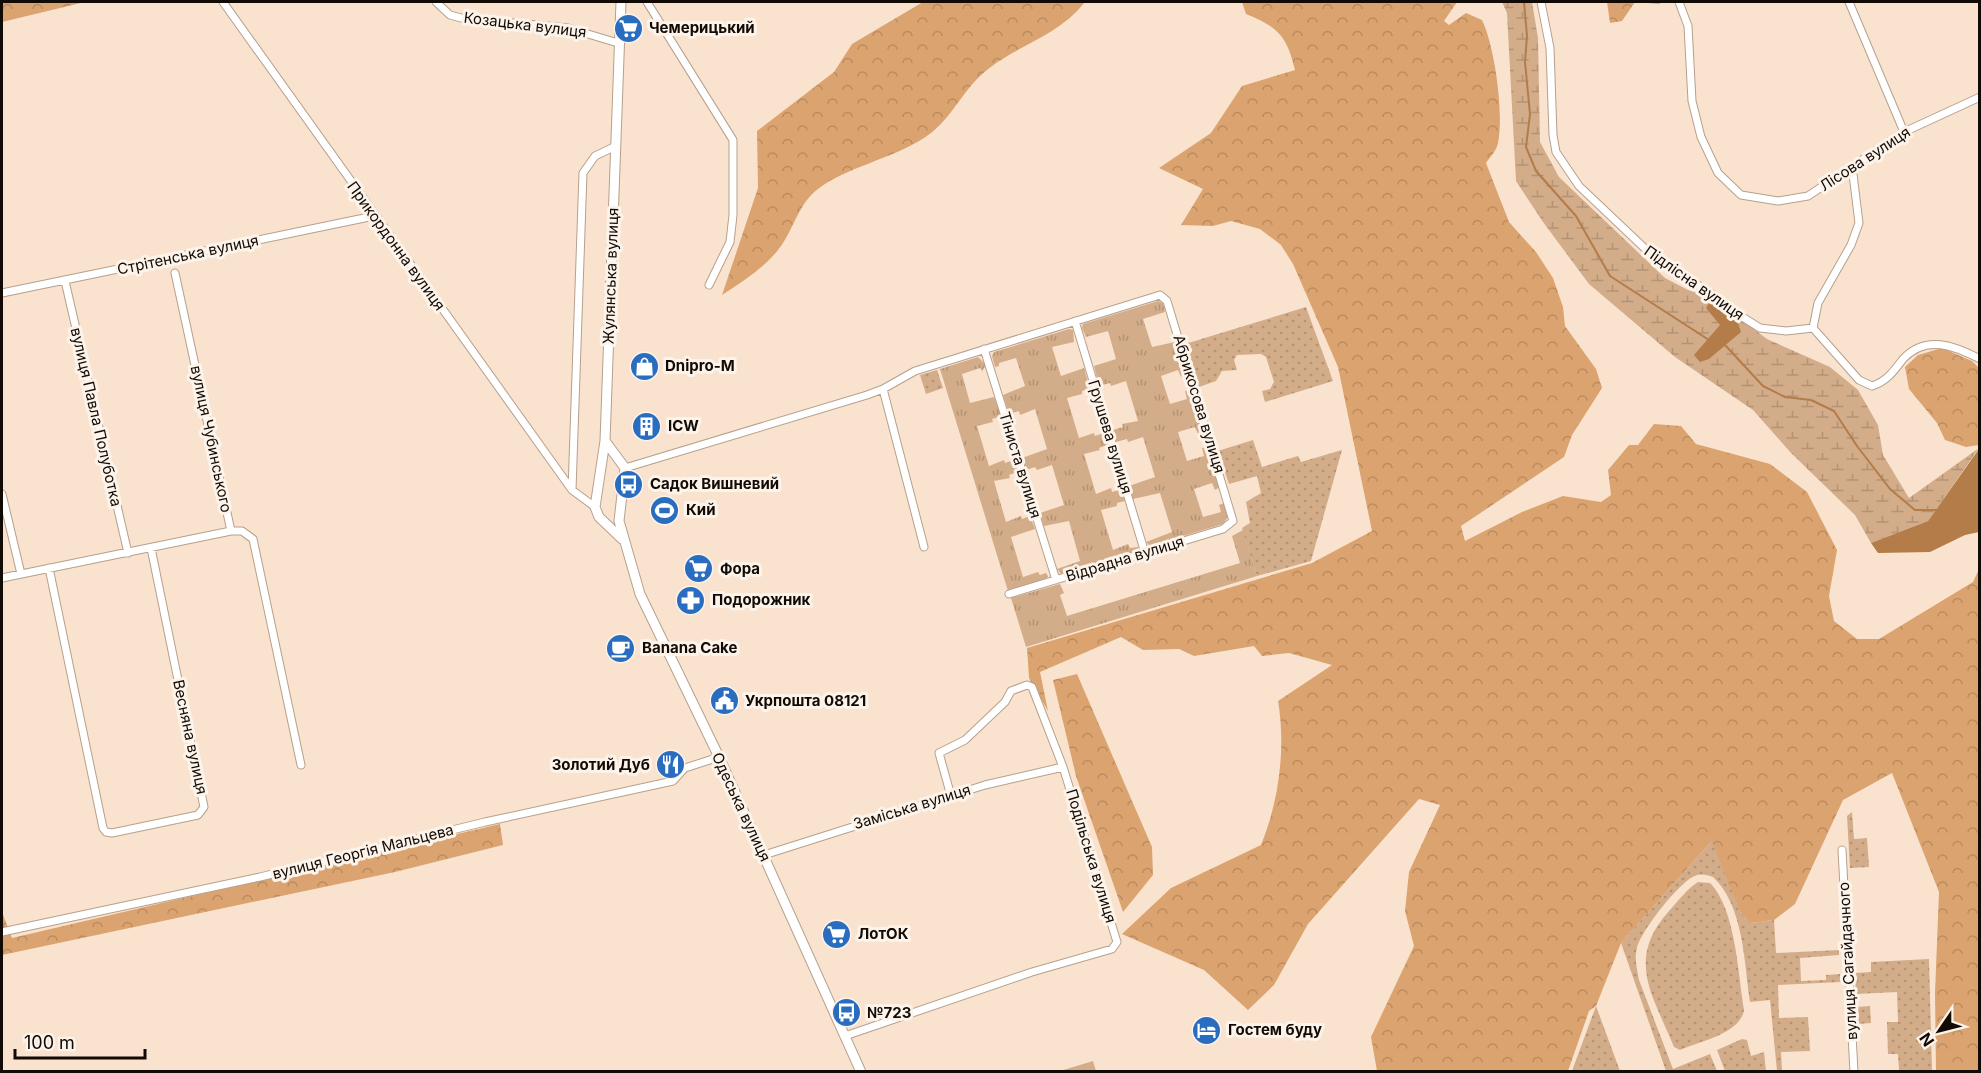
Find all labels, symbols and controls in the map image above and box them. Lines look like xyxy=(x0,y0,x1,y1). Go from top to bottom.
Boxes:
street label: Козацька вулиця xyxy=(463,8,587,41)
supermarket icon: Чемерицький xyxy=(612,12,644,44)
place label: Чемерицький xyxy=(649,18,755,37)
street label: Лісова вулиця xyxy=(1816,122,1914,195)
street label: Прикордонна вулиця xyxy=(343,177,450,314)
street label: Жулянська вулиця xyxy=(599,207,622,345)
street label: Стрітенська вулиця xyxy=(115,230,260,279)
street label: Підлісна вулиця xyxy=(1641,241,1748,324)
street label: вулиця Павла Полуботка xyxy=(67,326,126,508)
street label: Абрикосова вулиця xyxy=(1169,332,1230,475)
shop icon: Dnipro-M xyxy=(628,350,660,382)
place label: Dnipro-M xyxy=(665,356,735,375)
street label: вулиця Чубинського xyxy=(187,364,236,514)
street label: Грушева вулиця xyxy=(1084,377,1137,496)
street label: Тіниста вулиця xyxy=(995,409,1046,520)
building icon: ICW xyxy=(631,410,663,442)
place label: ICW xyxy=(668,416,699,435)
bus stop icon: Садок Вишневий xyxy=(613,468,645,500)
place label: Садок Вишневий xyxy=(650,474,779,493)
sports icon: Кий xyxy=(649,494,681,526)
place label: Кий xyxy=(686,500,715,519)
street label: Відрадна вулиця xyxy=(1063,532,1186,586)
supermarket icon: Фора xyxy=(683,553,715,585)
place label: Фора xyxy=(720,559,760,578)
pharmacy icon: Подорожник xyxy=(675,584,707,616)
place label: Подорожник xyxy=(712,590,811,609)
cafe icon: Banana Cake xyxy=(605,632,637,664)
place label: Banana Cake xyxy=(642,638,737,657)
street label: Весняна вулиця xyxy=(169,678,212,796)
public building icon: Укрпошта 08121 xyxy=(708,685,740,717)
place label: Укрпошта 08121 xyxy=(745,691,866,710)
restaurant icon: Золотий Дуб xyxy=(655,749,687,781)
street label: Одеська вулиця xyxy=(708,749,775,864)
place label: Золотий Дуб xyxy=(552,755,650,774)
street label: Заміська вулиця xyxy=(851,780,973,833)
street label: Подільська вулиця xyxy=(1062,787,1121,925)
street label: вулиця Георгія Мальцева xyxy=(270,820,455,883)
street label: вулиця Сагайдачного xyxy=(1834,882,1861,1040)
supermarket icon: ЛотОК xyxy=(821,918,853,950)
place label: ЛотОК xyxy=(858,924,909,943)
bus stop icon: №723 xyxy=(830,997,862,1029)
north arrow xyxy=(1909,1001,1969,1061)
place label: №723 xyxy=(867,1003,911,1022)
hotel icon: Гостем буду xyxy=(1191,1014,1223,1046)
place label: Гостем буду xyxy=(1228,1020,1322,1039)
scale bar xyxy=(15,1022,146,1060)
text: N xyxy=(1915,1029,1938,1050)
text: 100 m xyxy=(24,1032,75,1053)

